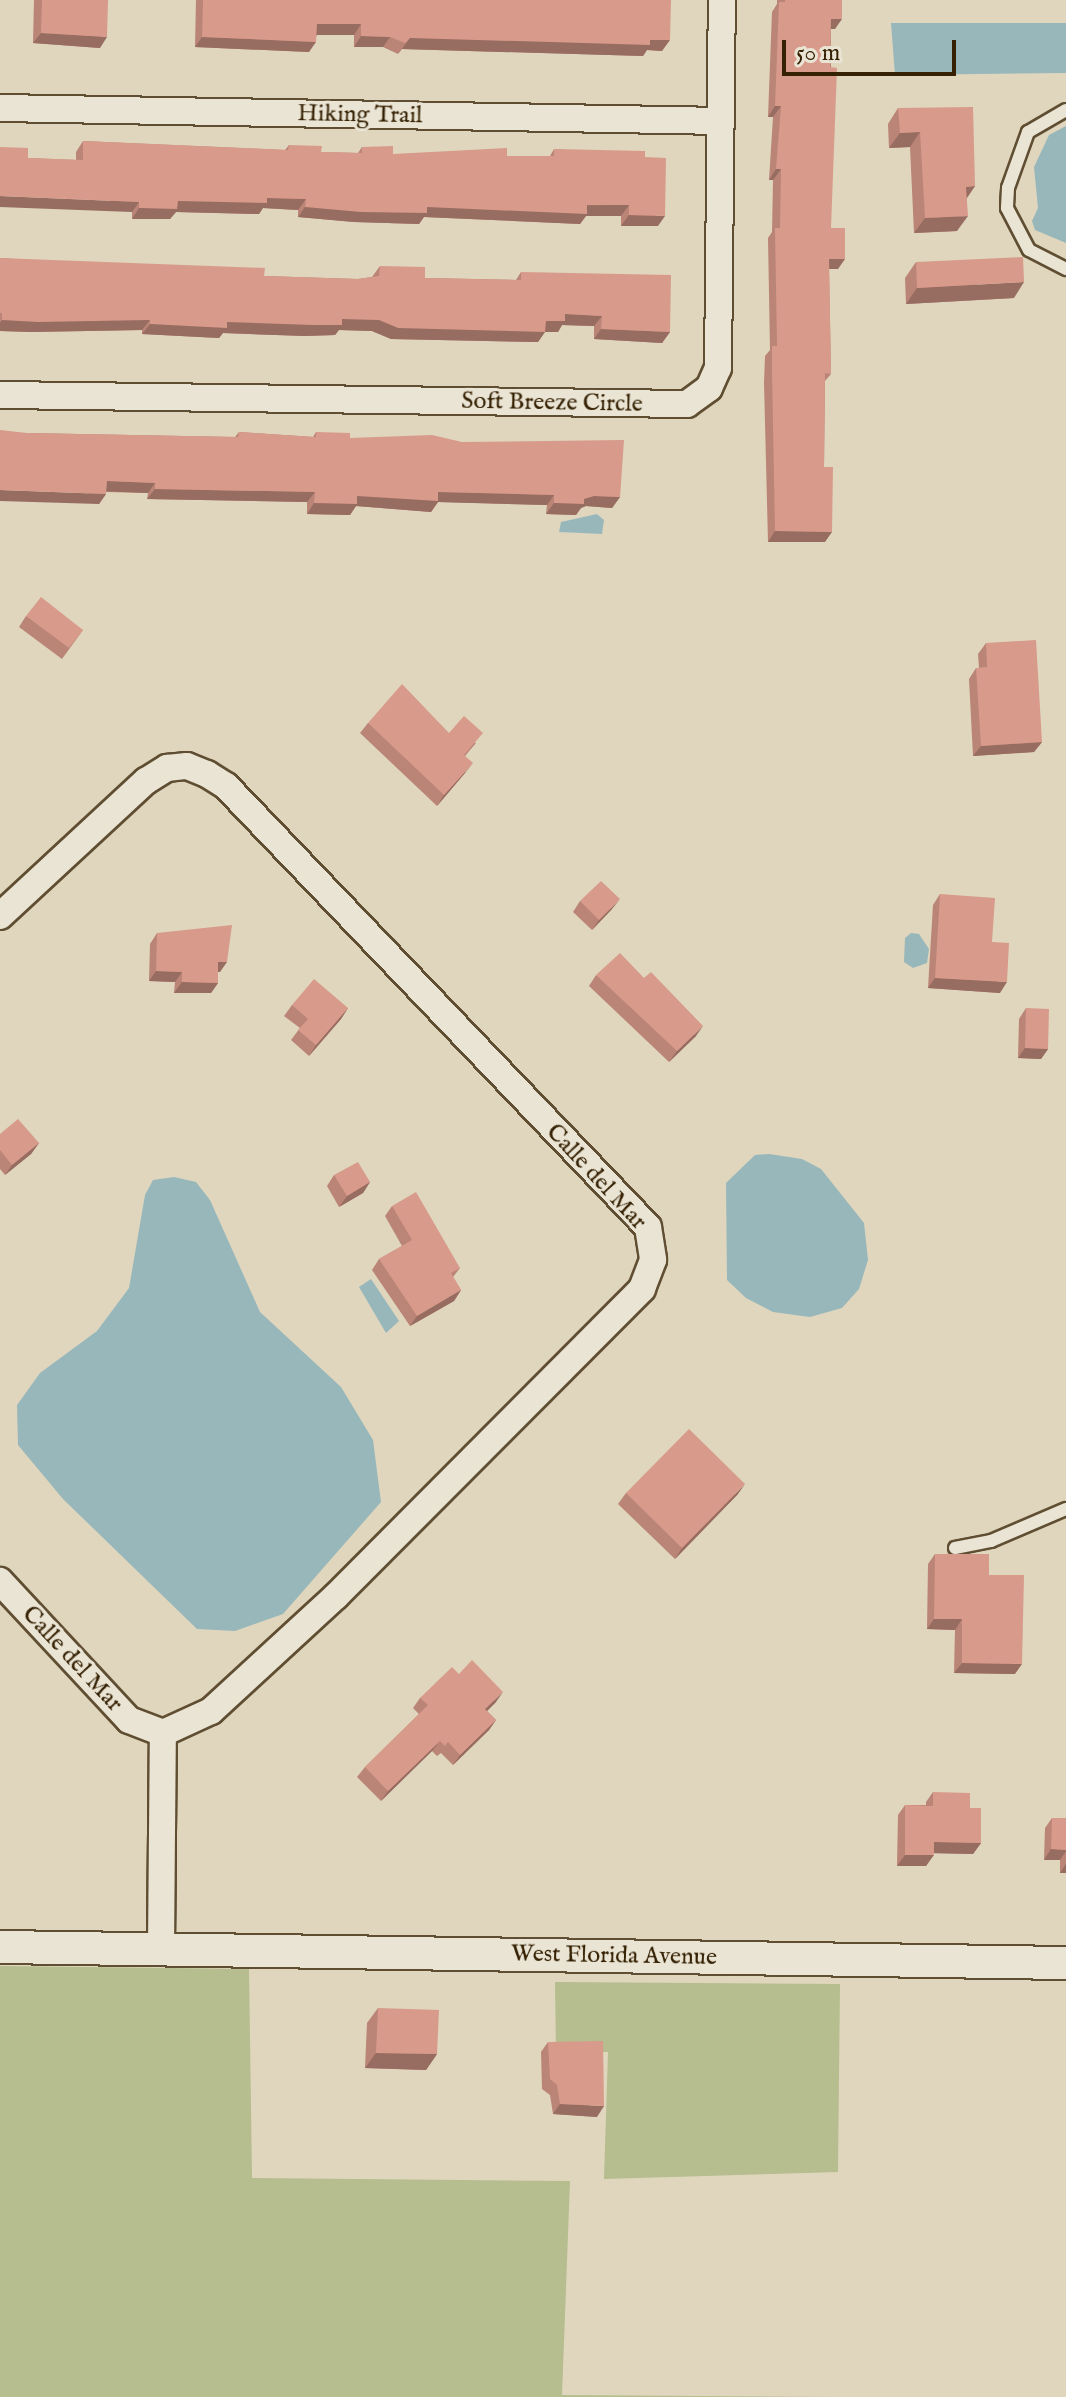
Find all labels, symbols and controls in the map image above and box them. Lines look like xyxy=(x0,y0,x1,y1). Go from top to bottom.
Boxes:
scale bar xyxy=(786,24,960,74)
text: 50 m xyxy=(796,38,840,69)
street label: Hiking Trail xyxy=(297,100,423,130)
street label: Soft Breeze Circle xyxy=(461,387,643,419)
street label: Calle del Mar xyxy=(540,1118,652,1236)
street label: Calle del Mar xyxy=(16,1600,128,1718)
street label: West Florida Avenue xyxy=(511,1940,717,1972)

